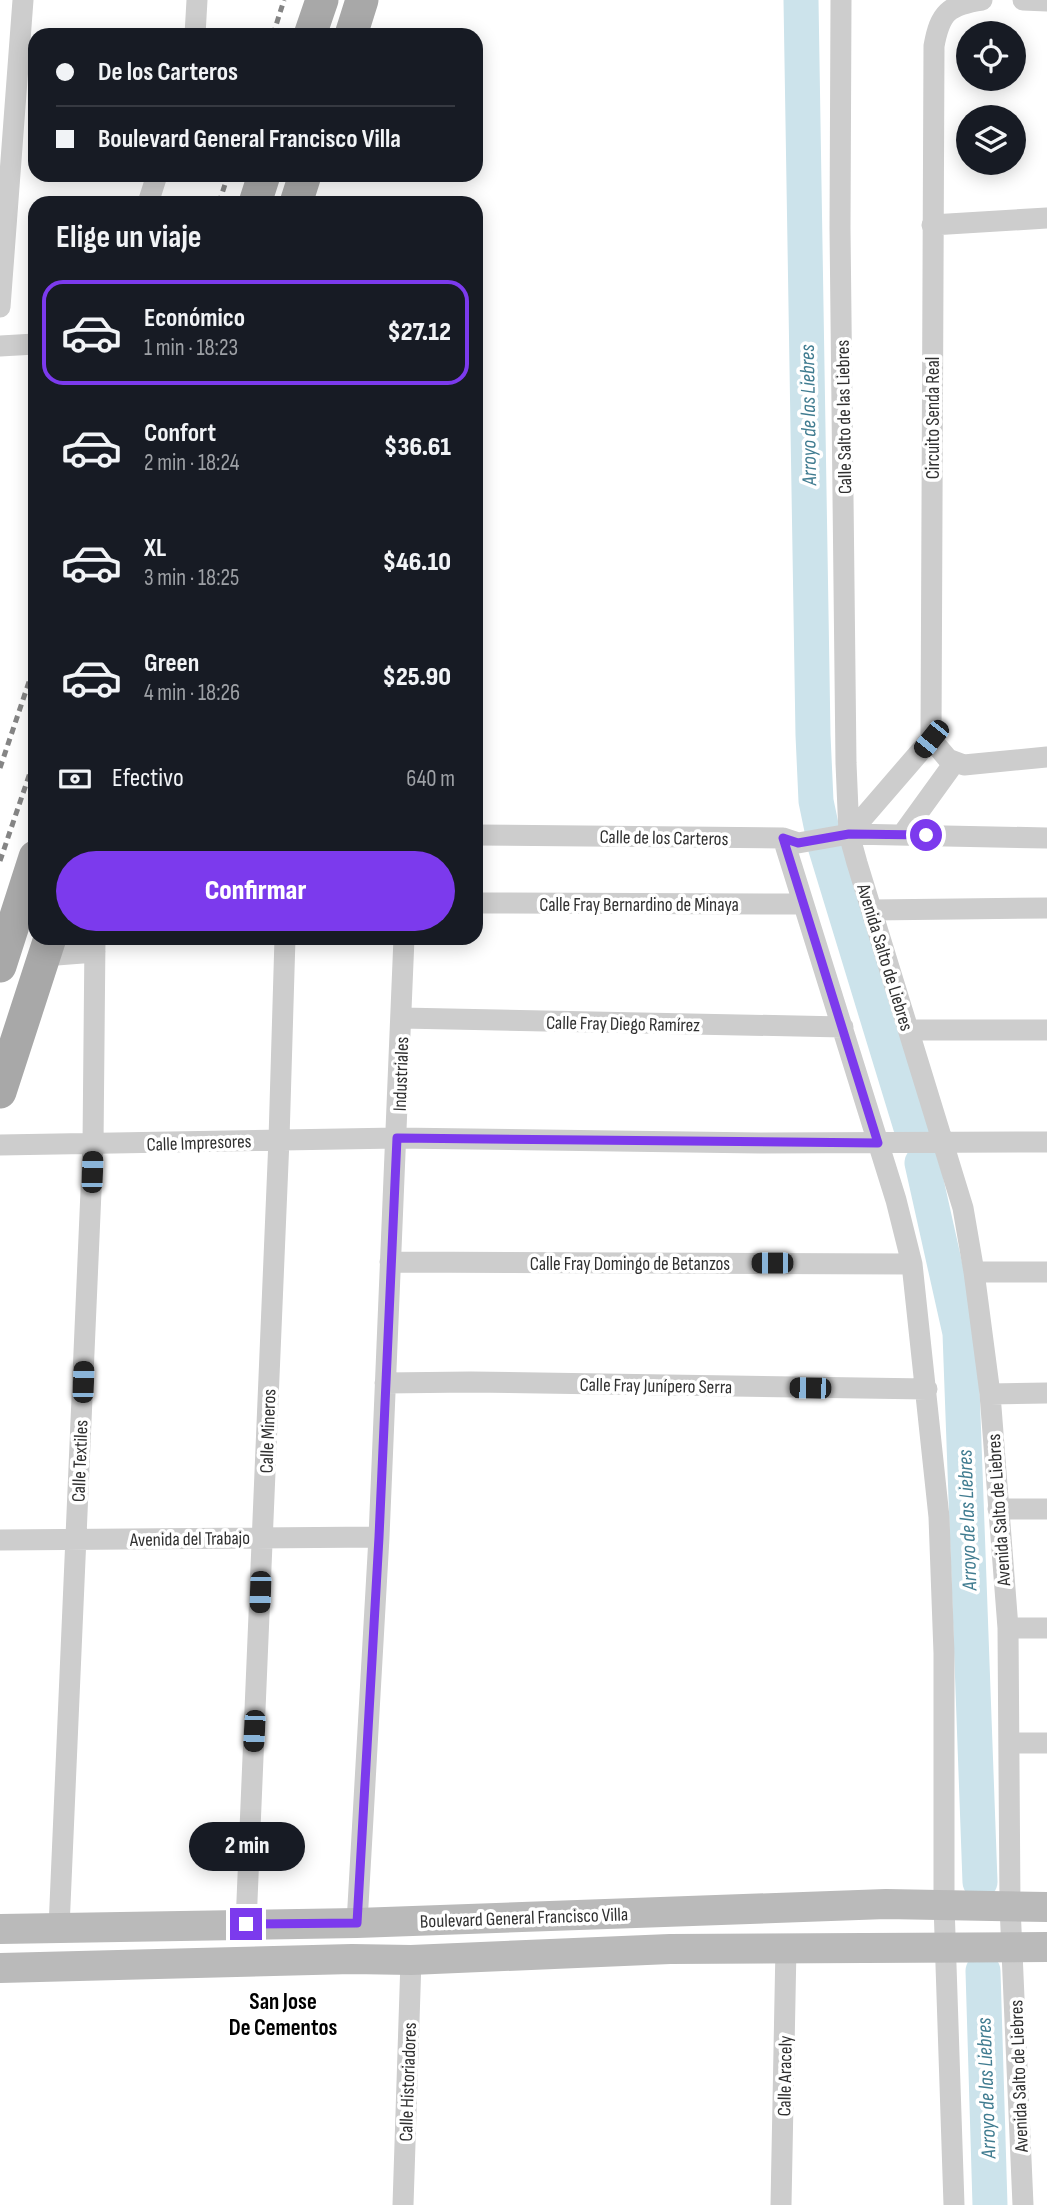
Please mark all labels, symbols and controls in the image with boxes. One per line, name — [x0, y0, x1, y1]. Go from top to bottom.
map controls — [956, 21, 1026, 175]
button: locate — [956, 21, 1026, 91]
text: De los Carteros — [98, 57, 238, 88]
button: layers — [956, 105, 1026, 175]
text: Boulevard General Francisco Villa — [98, 124, 401, 155]
text: Elige un viaje — [56, 218, 201, 257]
icon: car — [60, 301, 123, 364]
text: Económico — [144, 303, 245, 334]
text: $27.12 — [387, 317, 451, 348]
text: 1 min · 18:23 — [144, 334, 238, 362]
street label: Calle Salto de las Liebres — [832, 339, 857, 494]
water label: Arroyo de las Liebres — [795, 344, 822, 487]
street label: Circuito Senda Real — [922, 357, 945, 479]
icon: car — [60, 416, 123, 479]
text: Confort — [144, 418, 216, 449]
text: $36.61 — [384, 432, 451, 463]
text: 2 min · 18:24 — [144, 449, 239, 477]
icon: car — [60, 531, 123, 594]
text: XL — [144, 533, 166, 564]
text: $46.10 — [383, 547, 451, 578]
text: 3 min · 18:25 — [144, 564, 239, 592]
icon: car — [60, 646, 123, 709]
text: Green — [144, 648, 199, 679]
text: $25.90 — [383, 662, 451, 693]
text: 4 min · 18:26 — [144, 679, 240, 707]
car — [910, 716, 953, 762]
icon: cash — [56, 760, 94, 798]
text: Efectivo — [112, 763, 184, 794]
text: 640 m — [406, 765, 455, 793]
route start — [910, 819, 942, 851]
street label: Calle de los Carteros — [599, 826, 729, 851]
button: Confirmar — [56, 851, 455, 931]
street label: Avenida Salto de Liebres — [851, 880, 918, 1034]
street label: Calle Fray Bernardino de Minaya — [539, 894, 739, 917]
street label: Calle Fray Diego Ramírez — [546, 1012, 700, 1037]
street label: Industriales — [389, 1036, 414, 1112]
street label: Calle Impresores — [146, 1130, 252, 1157]
car — [81, 1151, 104, 1193]
street label: Calle Fray Domingo de Betanzos — [530, 1253, 730, 1276]
car — [752, 1253, 794, 1274]
car — [72, 1361, 95, 1403]
street label: Calle Fray Junípero Serra — [580, 1374, 732, 1399]
car — [789, 1377, 832, 1399]
street label: Calle Mineros — [256, 1388, 281, 1474]
street label: Calle Textiles — [68, 1419, 93, 1503]
street label: Avenida Salto de Liebres — [983, 1433, 1016, 1588]
water label: Arroyo de las Liebres — [953, 1448, 982, 1592]
street label: Avenida del Trabajo — [129, 1527, 250, 1552]
car — [249, 1571, 272, 1613]
car — [243, 1709, 266, 1753]
callout: 2 min — [188, 1822, 304, 1871]
text: 2 min — [225, 1832, 269, 1860]
street label: Boulevard General Francisco Villa — [420, 1903, 629, 1934]
route end — [230, 1908, 262, 1940]
district label: San Jose De Cementos — [229, 1988, 337, 2042]
street label: Avenida Salto de Liebres — [1005, 1999, 1034, 2154]
water label: Arroyo de las Liebres — [972, 2016, 1001, 2160]
street label: Calle Historiadores — [395, 2022, 422, 2142]
street label: Calle Aracely — [773, 2035, 798, 2117]

